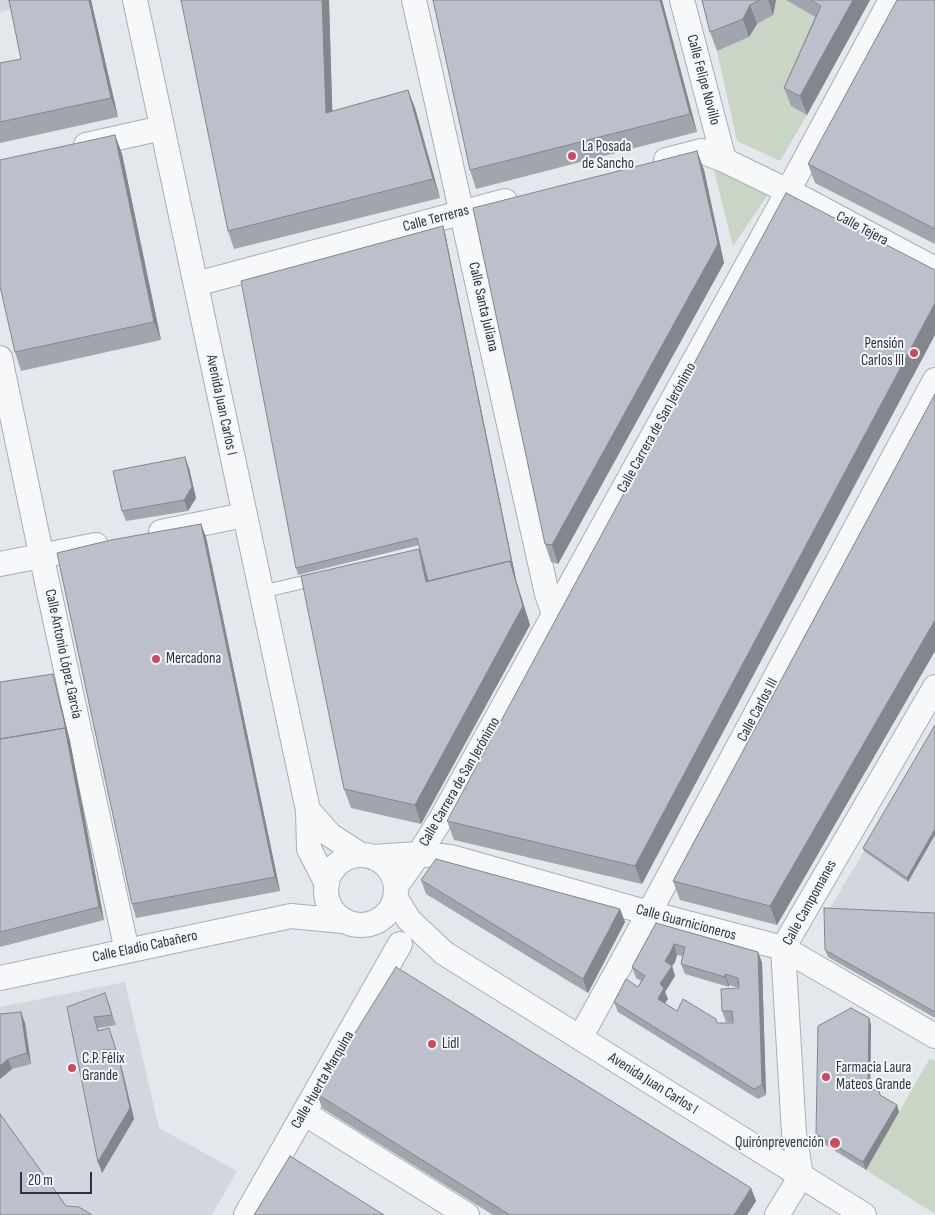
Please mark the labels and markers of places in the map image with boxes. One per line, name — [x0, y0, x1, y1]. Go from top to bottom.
place label: La Posada de Sancho — [582, 138, 634, 173]
marker: La Posada de Sancho — [566, 150, 578, 162]
place label: Pensión Carlos III — [861, 335, 904, 370]
marker: Pensión Carlos III — [908, 347, 920, 359]
place label: Mercadona — [166, 650, 221, 668]
marker: Mercadona — [150, 653, 162, 665]
place label: Lidl — [442, 1035, 459, 1053]
marker: Lidl — [426, 1038, 438, 1050]
place label: C.P. Félix Grande — [82, 1050, 125, 1085]
place label: Farmacia Laura Mateos Grande — [836, 1059, 911, 1094]
marker: C.P. Félix Grande — [66, 1062, 78, 1074]
marker: Farmacia Laura Mateos Grande — [820, 1071, 832, 1083]
place label: Quirónprevención — [735, 1134, 824, 1152]
marker: Quirónprevención — [828, 1136, 842, 1150]

